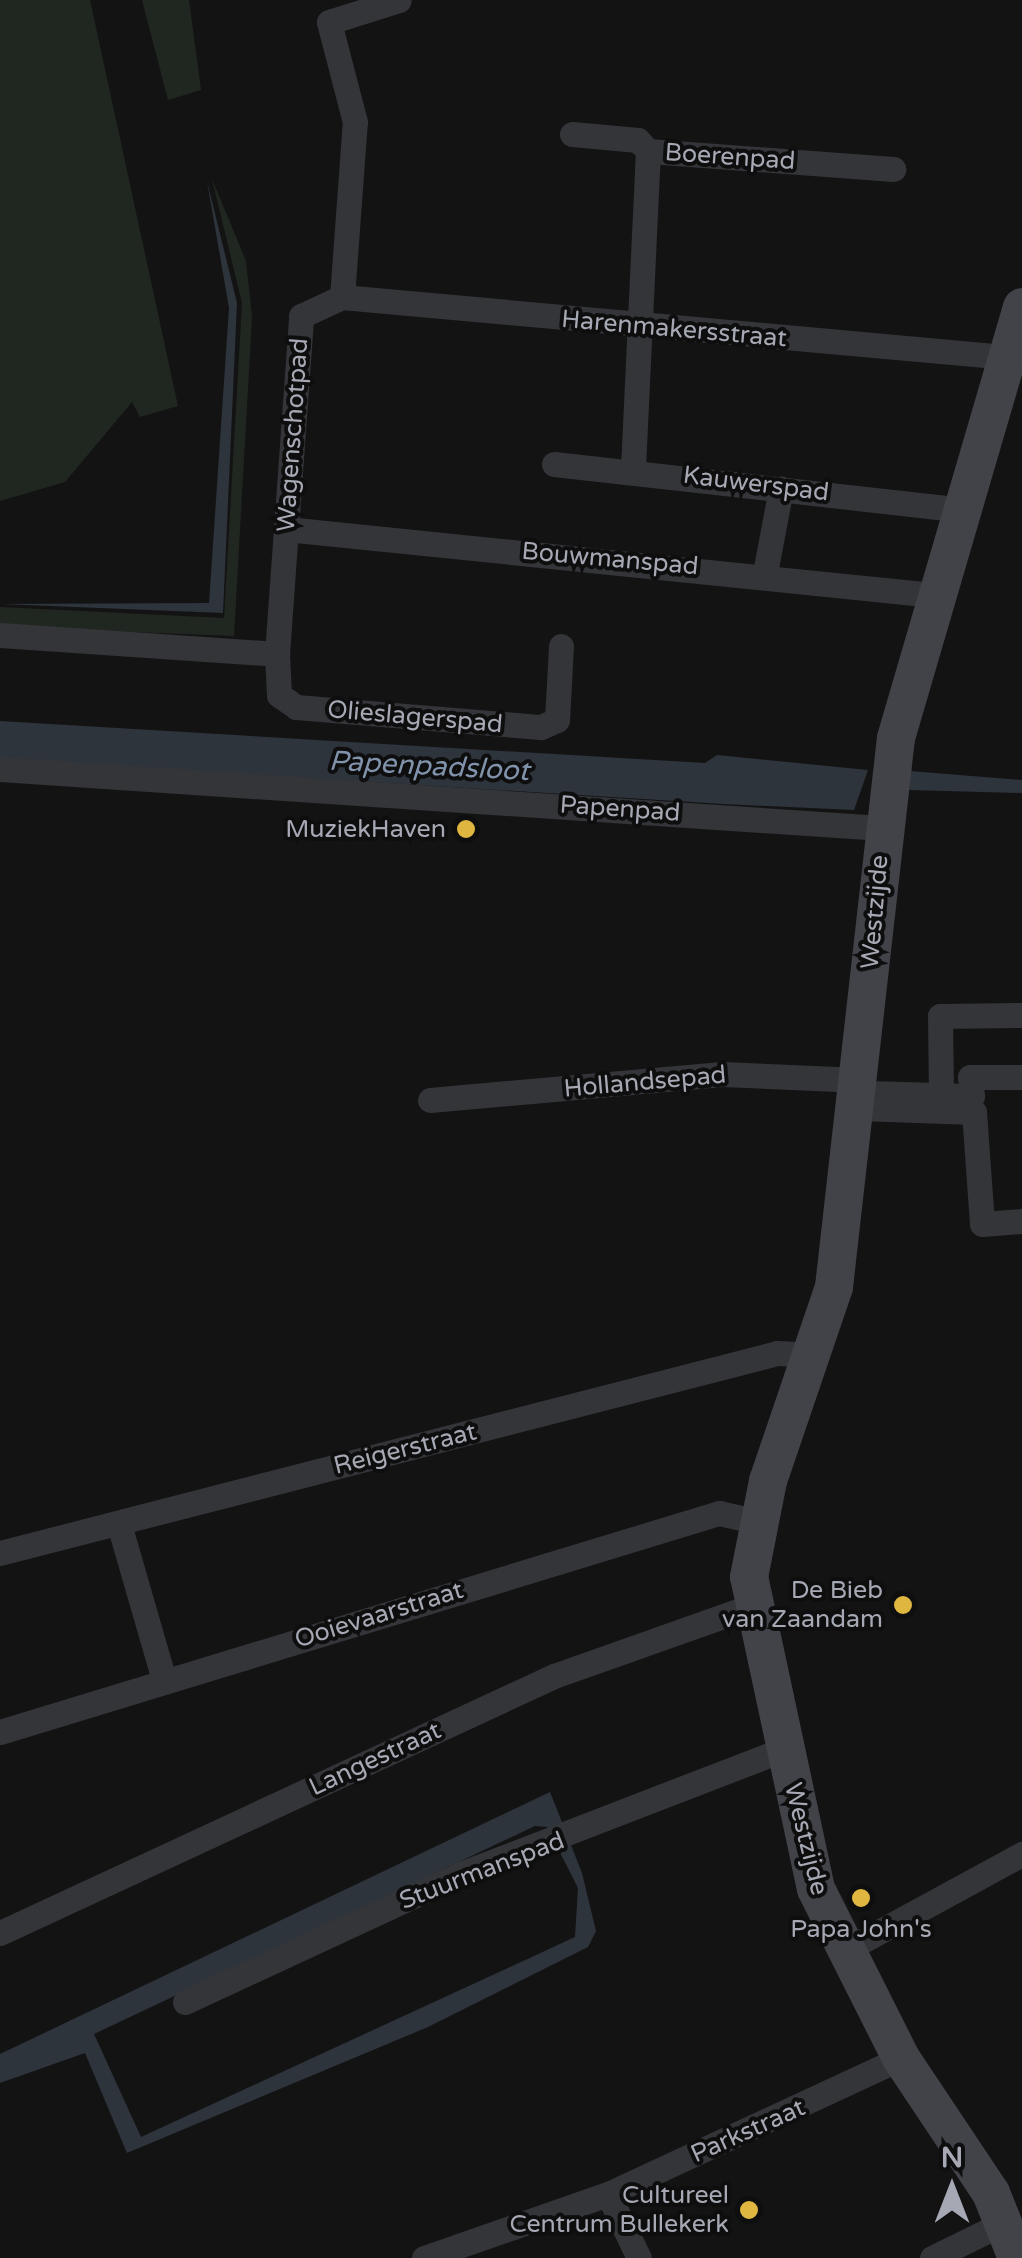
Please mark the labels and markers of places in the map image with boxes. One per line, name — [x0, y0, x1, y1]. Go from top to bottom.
place label: MuziekHaven — [285, 814, 446, 844]
marker: MuziekHaven — [455, 818, 477, 840]
place label: De Bieb van Zaandam — [722, 1576, 883, 1635]
marker: De Bieb van Zaandam — [892, 1594, 914, 1616]
marker: Papa John's — [850, 1887, 872, 1909]
place label: Papa John's — [790, 1914, 932, 1944]
place label: Cultureel Centrum Bullekerk — [509, 2181, 729, 2240]
marker: Cultureel Centrum Bullekerk — [738, 2199, 760, 2221]

